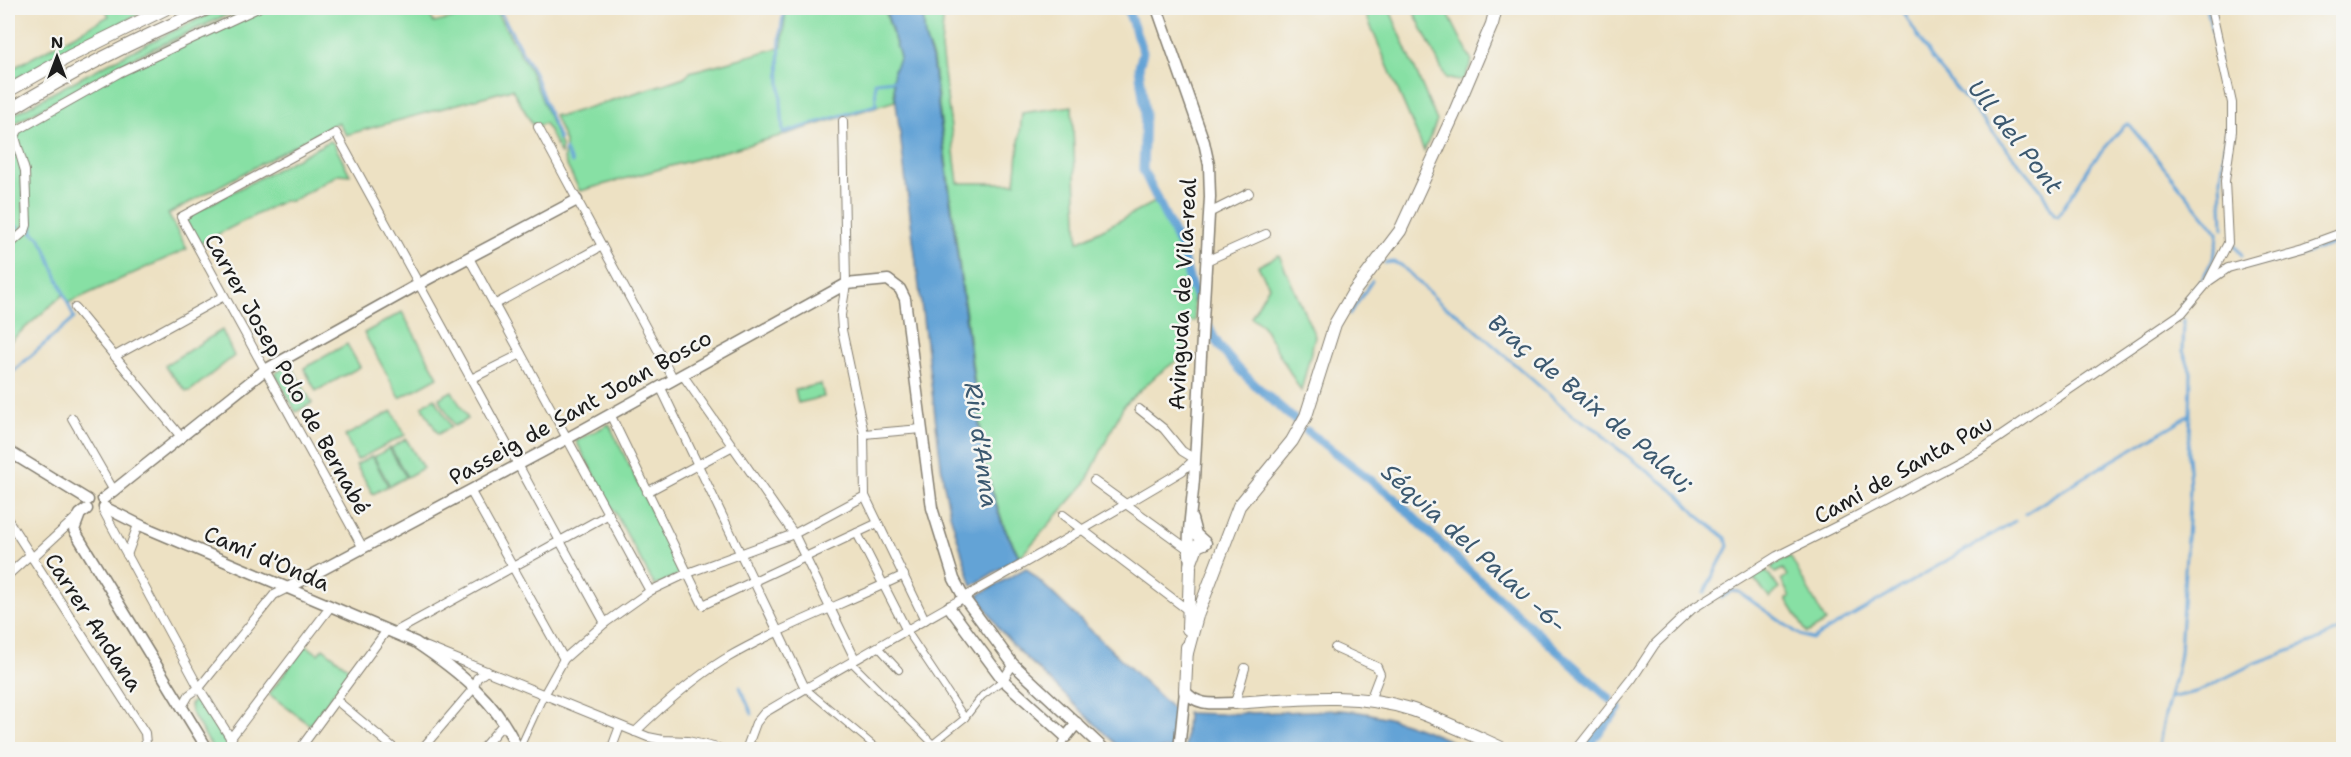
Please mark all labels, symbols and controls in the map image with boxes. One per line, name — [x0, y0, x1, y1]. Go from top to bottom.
north arrow — [27, 27, 87, 87]
text: N — [51, 32, 63, 53]
water label: Ull del Pont — [1960, 73, 2070, 201]
street label: Avinguda de Vila-real — [1162, 177, 1203, 411]
street label: Carrer Josep Polo de Bernabé — [198, 229, 377, 520]
water label: Braç de Baix de Palau; — [1481, 307, 1701, 499]
street label: Passeig de Sant Joan Bosco — [444, 323, 717, 492]
water label: Riu d'Anna — [956, 380, 1006, 510]
street label: Camí de Santa Pau — [1809, 408, 1998, 531]
water label: Séquia del Palau -6- — [1374, 456, 1574, 640]
street label: Camí d'Onda — [199, 519, 334, 598]
street label: Carrer Andana — [38, 548, 149, 697]

